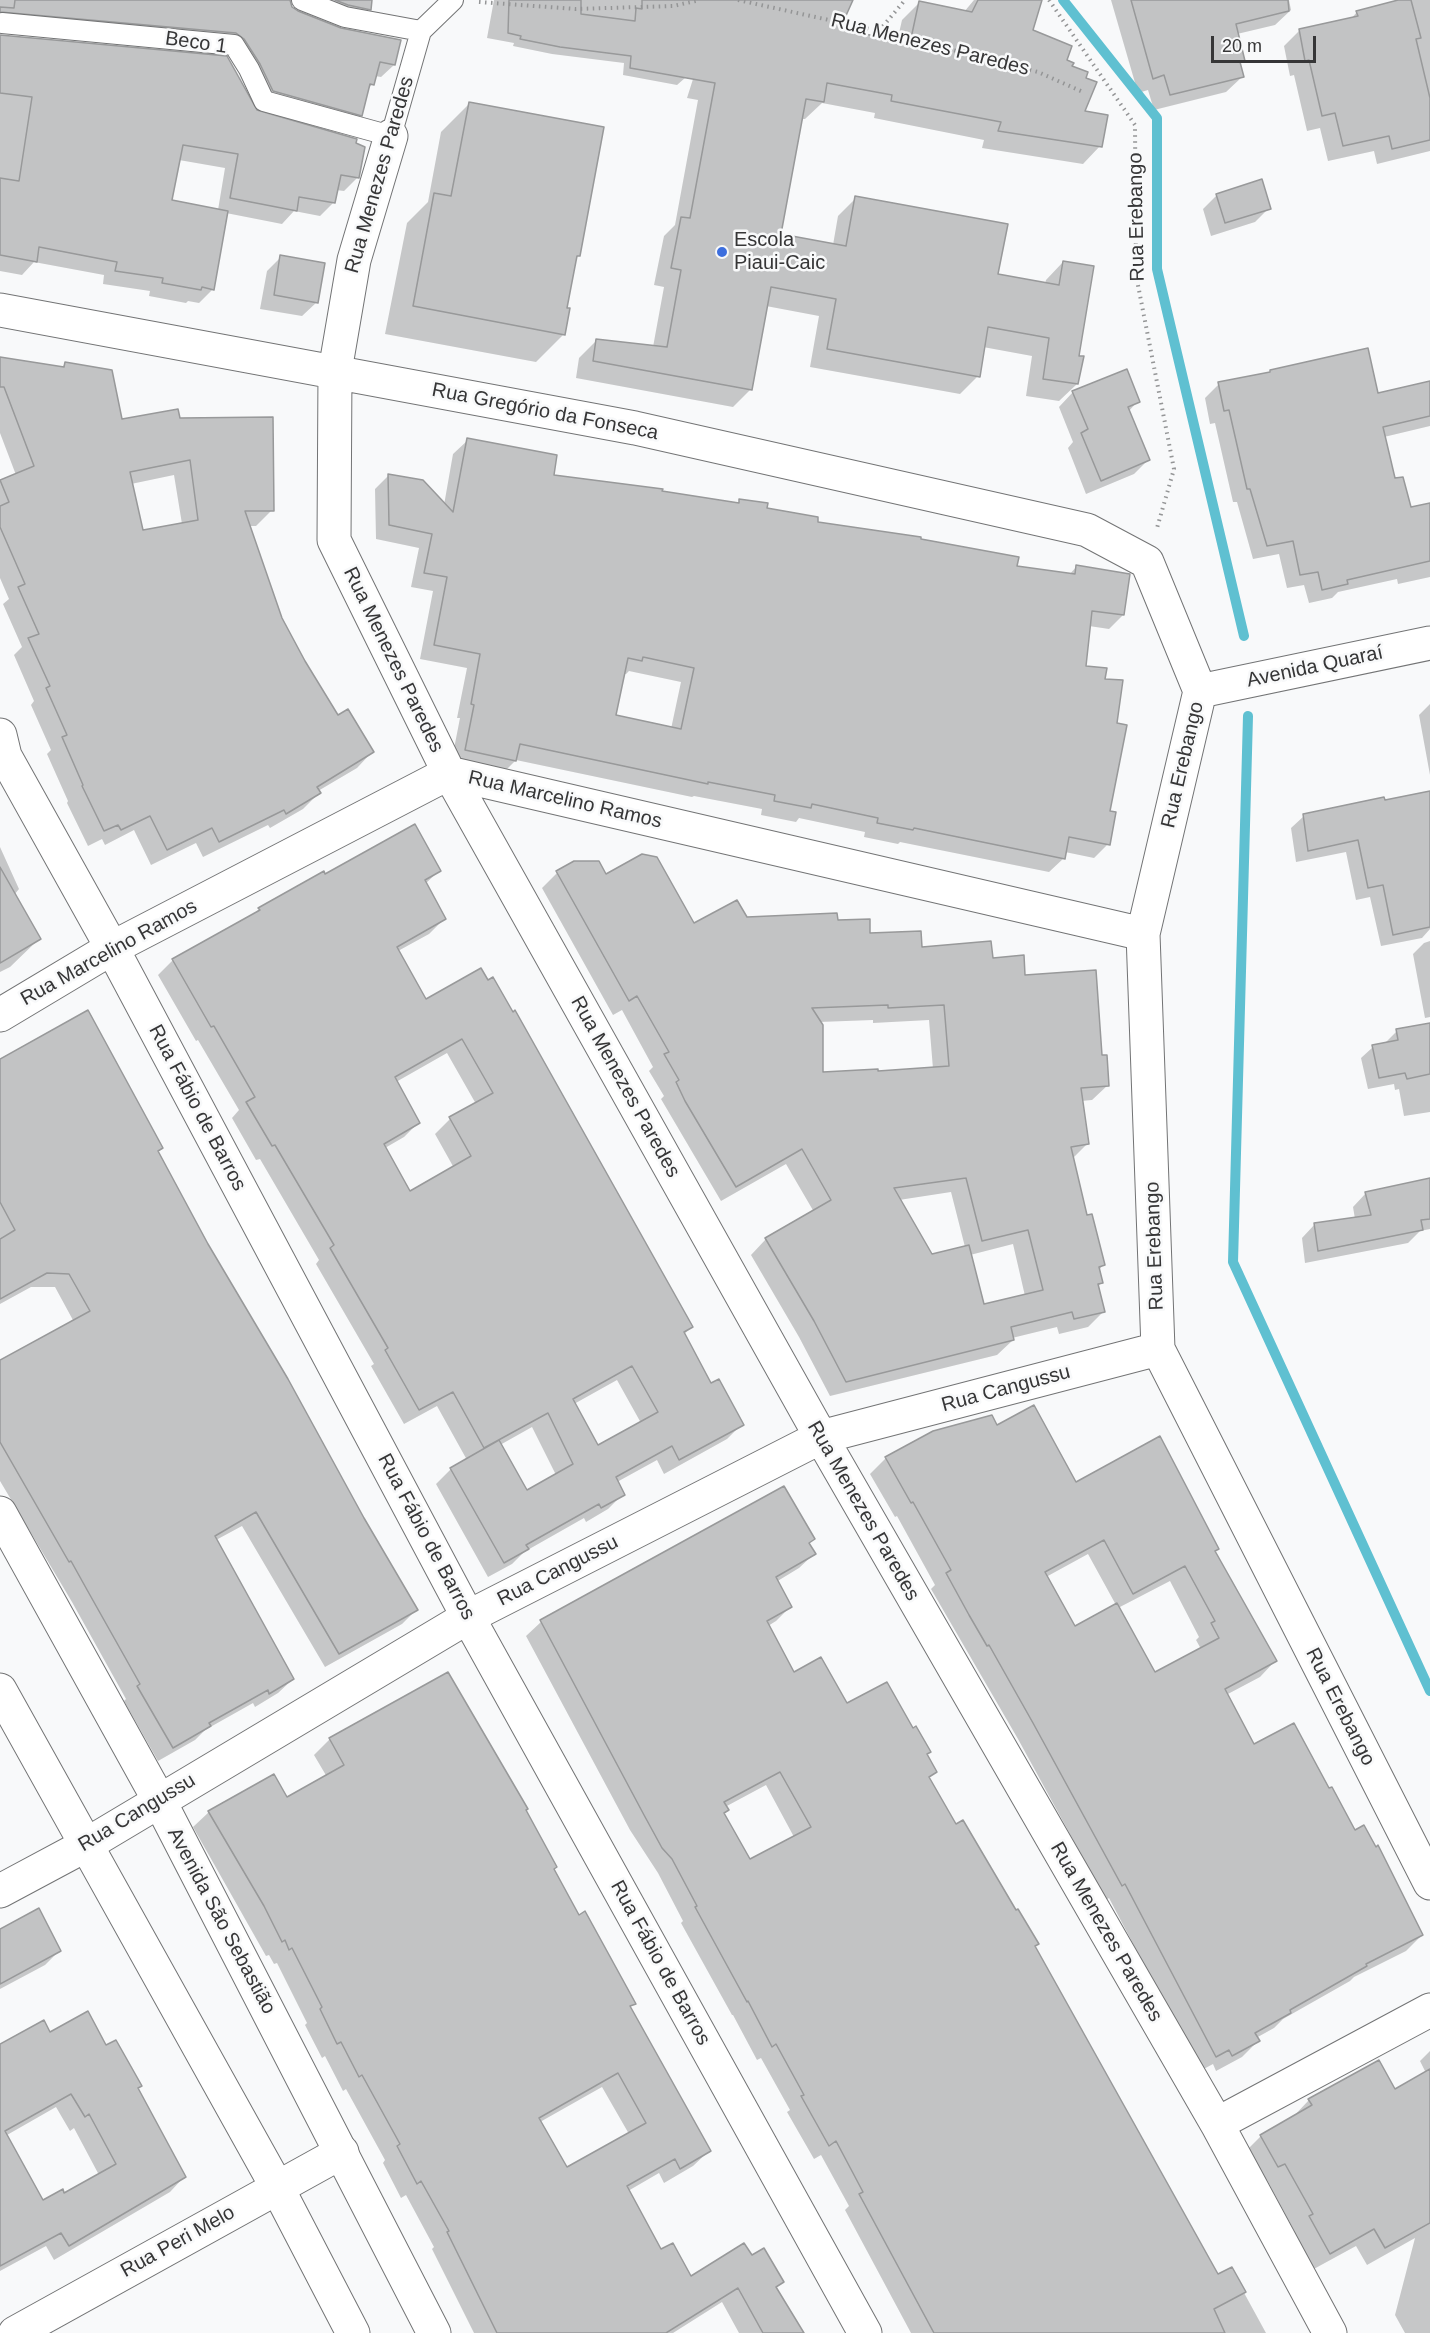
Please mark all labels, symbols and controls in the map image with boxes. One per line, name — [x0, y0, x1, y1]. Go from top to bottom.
street label: Rua Menezes Paredes — [828, 9, 1032, 81]
scale bar — [1214, 24, 1319, 62]
street label: Beco 1 — [164, 27, 228, 59]
text: 20 m — [1222, 36, 1262, 56]
street label: Rua Menezes Paredes — [340, 74, 420, 276]
street label: Rua Erebango — [1124, 152, 1150, 282]
place label: Escola Piaui-Caic — [734, 228, 825, 275]
marker: Escola Piaui-Caic — [715, 245, 729, 259]
street label: Rua Gregório da Fonseca — [430, 378, 660, 446]
street label: Rua Menezes Paredes — [338, 563, 448, 757]
street label: Avenida Quaraí — [1245, 641, 1385, 693]
street label: Rua Erebango — [1157, 699, 1209, 831]
street label: Rua Marcelino Ramos — [466, 766, 664, 834]
street label: Rua Marcelino Ramos — [17, 895, 201, 1011]
street label: Rua Menezes Paredes — [565, 992, 685, 1182]
street label: Rua Fábio de Barros — [143, 1021, 251, 1195]
street label: Rua Erebango — [1141, 1181, 1169, 1311]
street label: Rua Cangussu — [939, 1360, 1073, 1418]
street label: Rua Menezes Paredes — [802, 1417, 924, 1605]
street label: Rua Fábio de Barros — [372, 1450, 480, 1624]
street label: Rua Cangussu — [494, 1530, 622, 1612]
street label: Rua Erebango — [1300, 1644, 1380, 1770]
street label: Rua Cangussu — [74, 1769, 200, 1857]
street label: Avenida São Sebastião — [162, 1824, 280, 2018]
street label: Rua Menezes Paredes — [1045, 1838, 1167, 2026]
street label: Rua Fábio de Barros — [605, 1876, 715, 2050]
street label: Rua Peri Melo — [117, 2201, 239, 2283]

